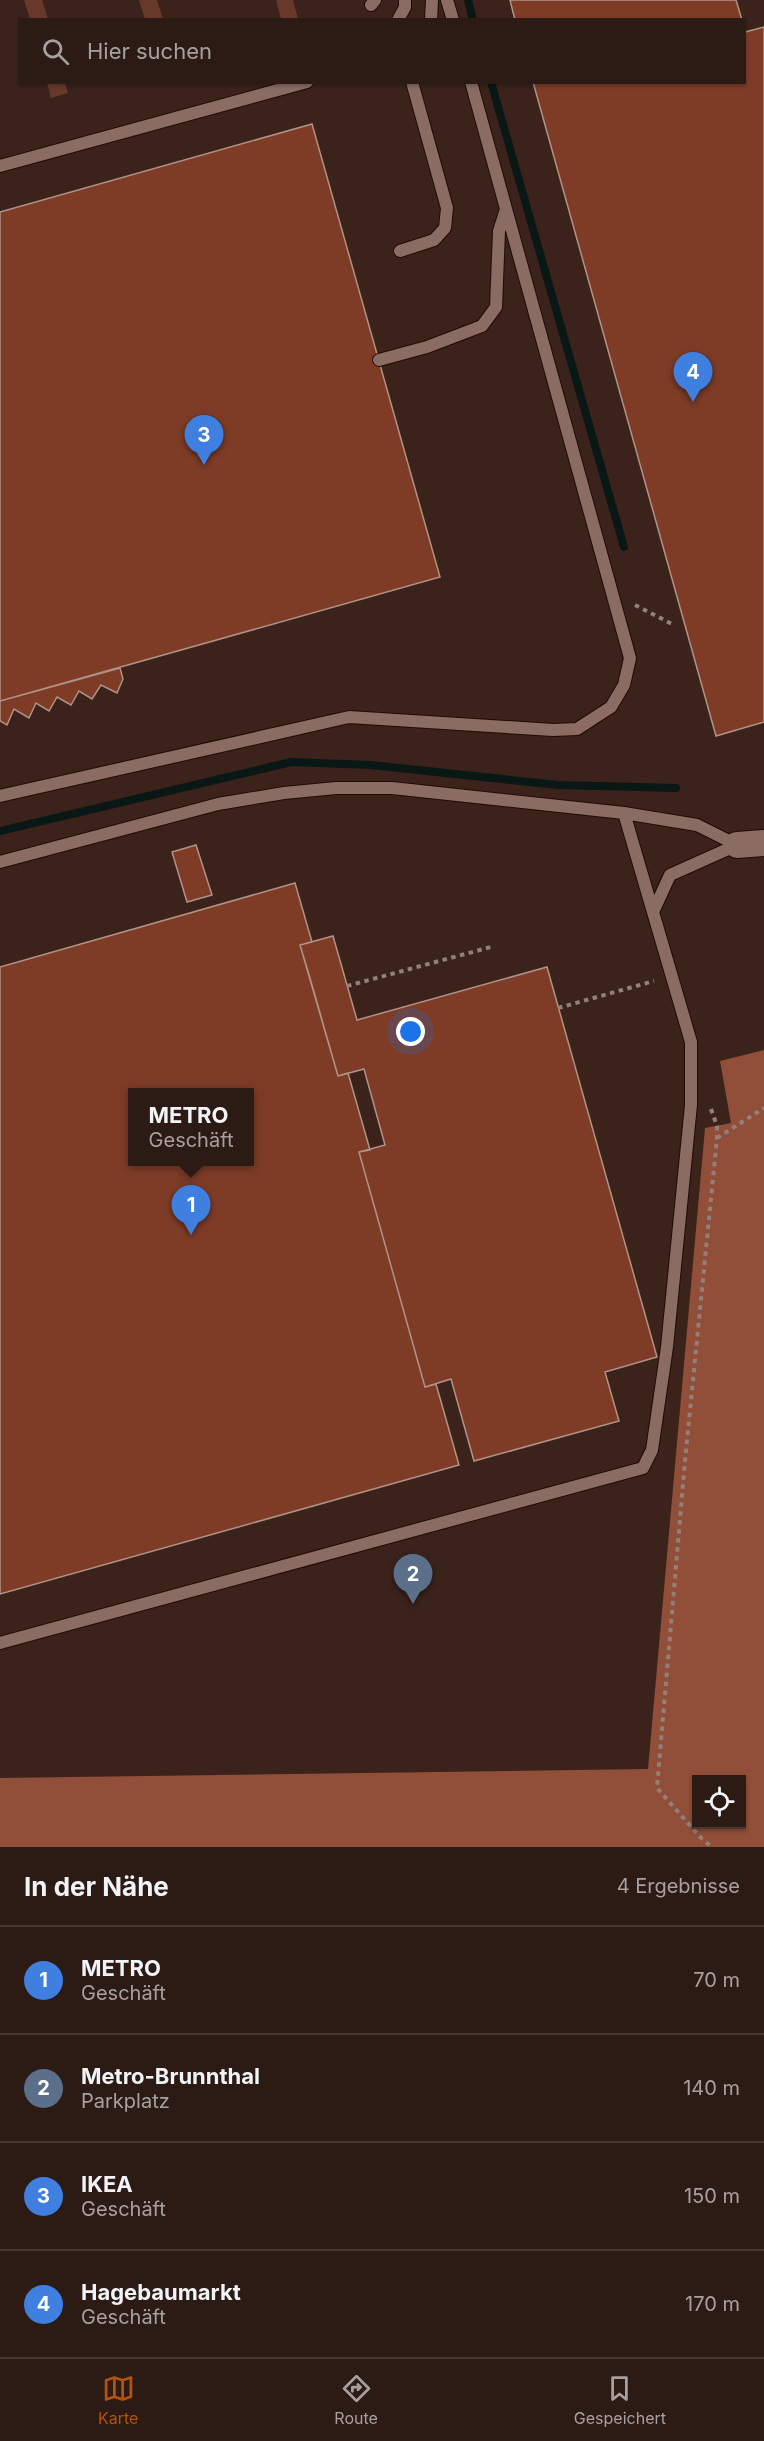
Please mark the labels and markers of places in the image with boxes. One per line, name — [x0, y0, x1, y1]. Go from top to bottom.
pin: 4 — [674, 352, 712, 402]
pin: 3 — [184, 416, 224, 465]
pin: 1 — [172, 1186, 210, 1235]
pin: 2 — [394, 1554, 432, 1604]

